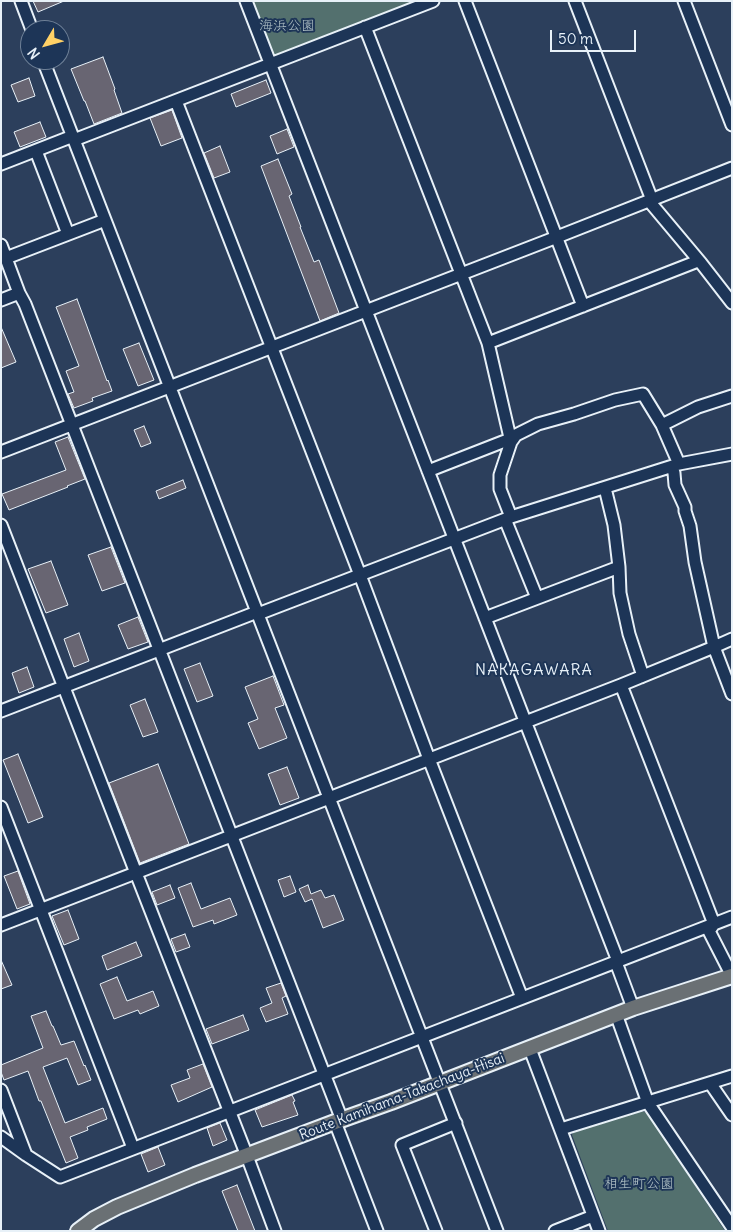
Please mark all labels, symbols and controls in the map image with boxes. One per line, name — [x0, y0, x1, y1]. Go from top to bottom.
park label: 海浜公園 — [259, 18, 315, 34]
north arrow — [20, 20, 70, 70]
scale bar — [553, 20, 639, 52]
text: 50 m — [558, 29, 593, 48]
text: N — [24, 44, 44, 63]
district label: NAKAGAWARA — [474, 660, 594, 680]
street label: Route Kamihama-Takachaya-Hisai — [297, 1050, 507, 1144]
park label: 相生町公園 — [604, 1176, 674, 1192]

